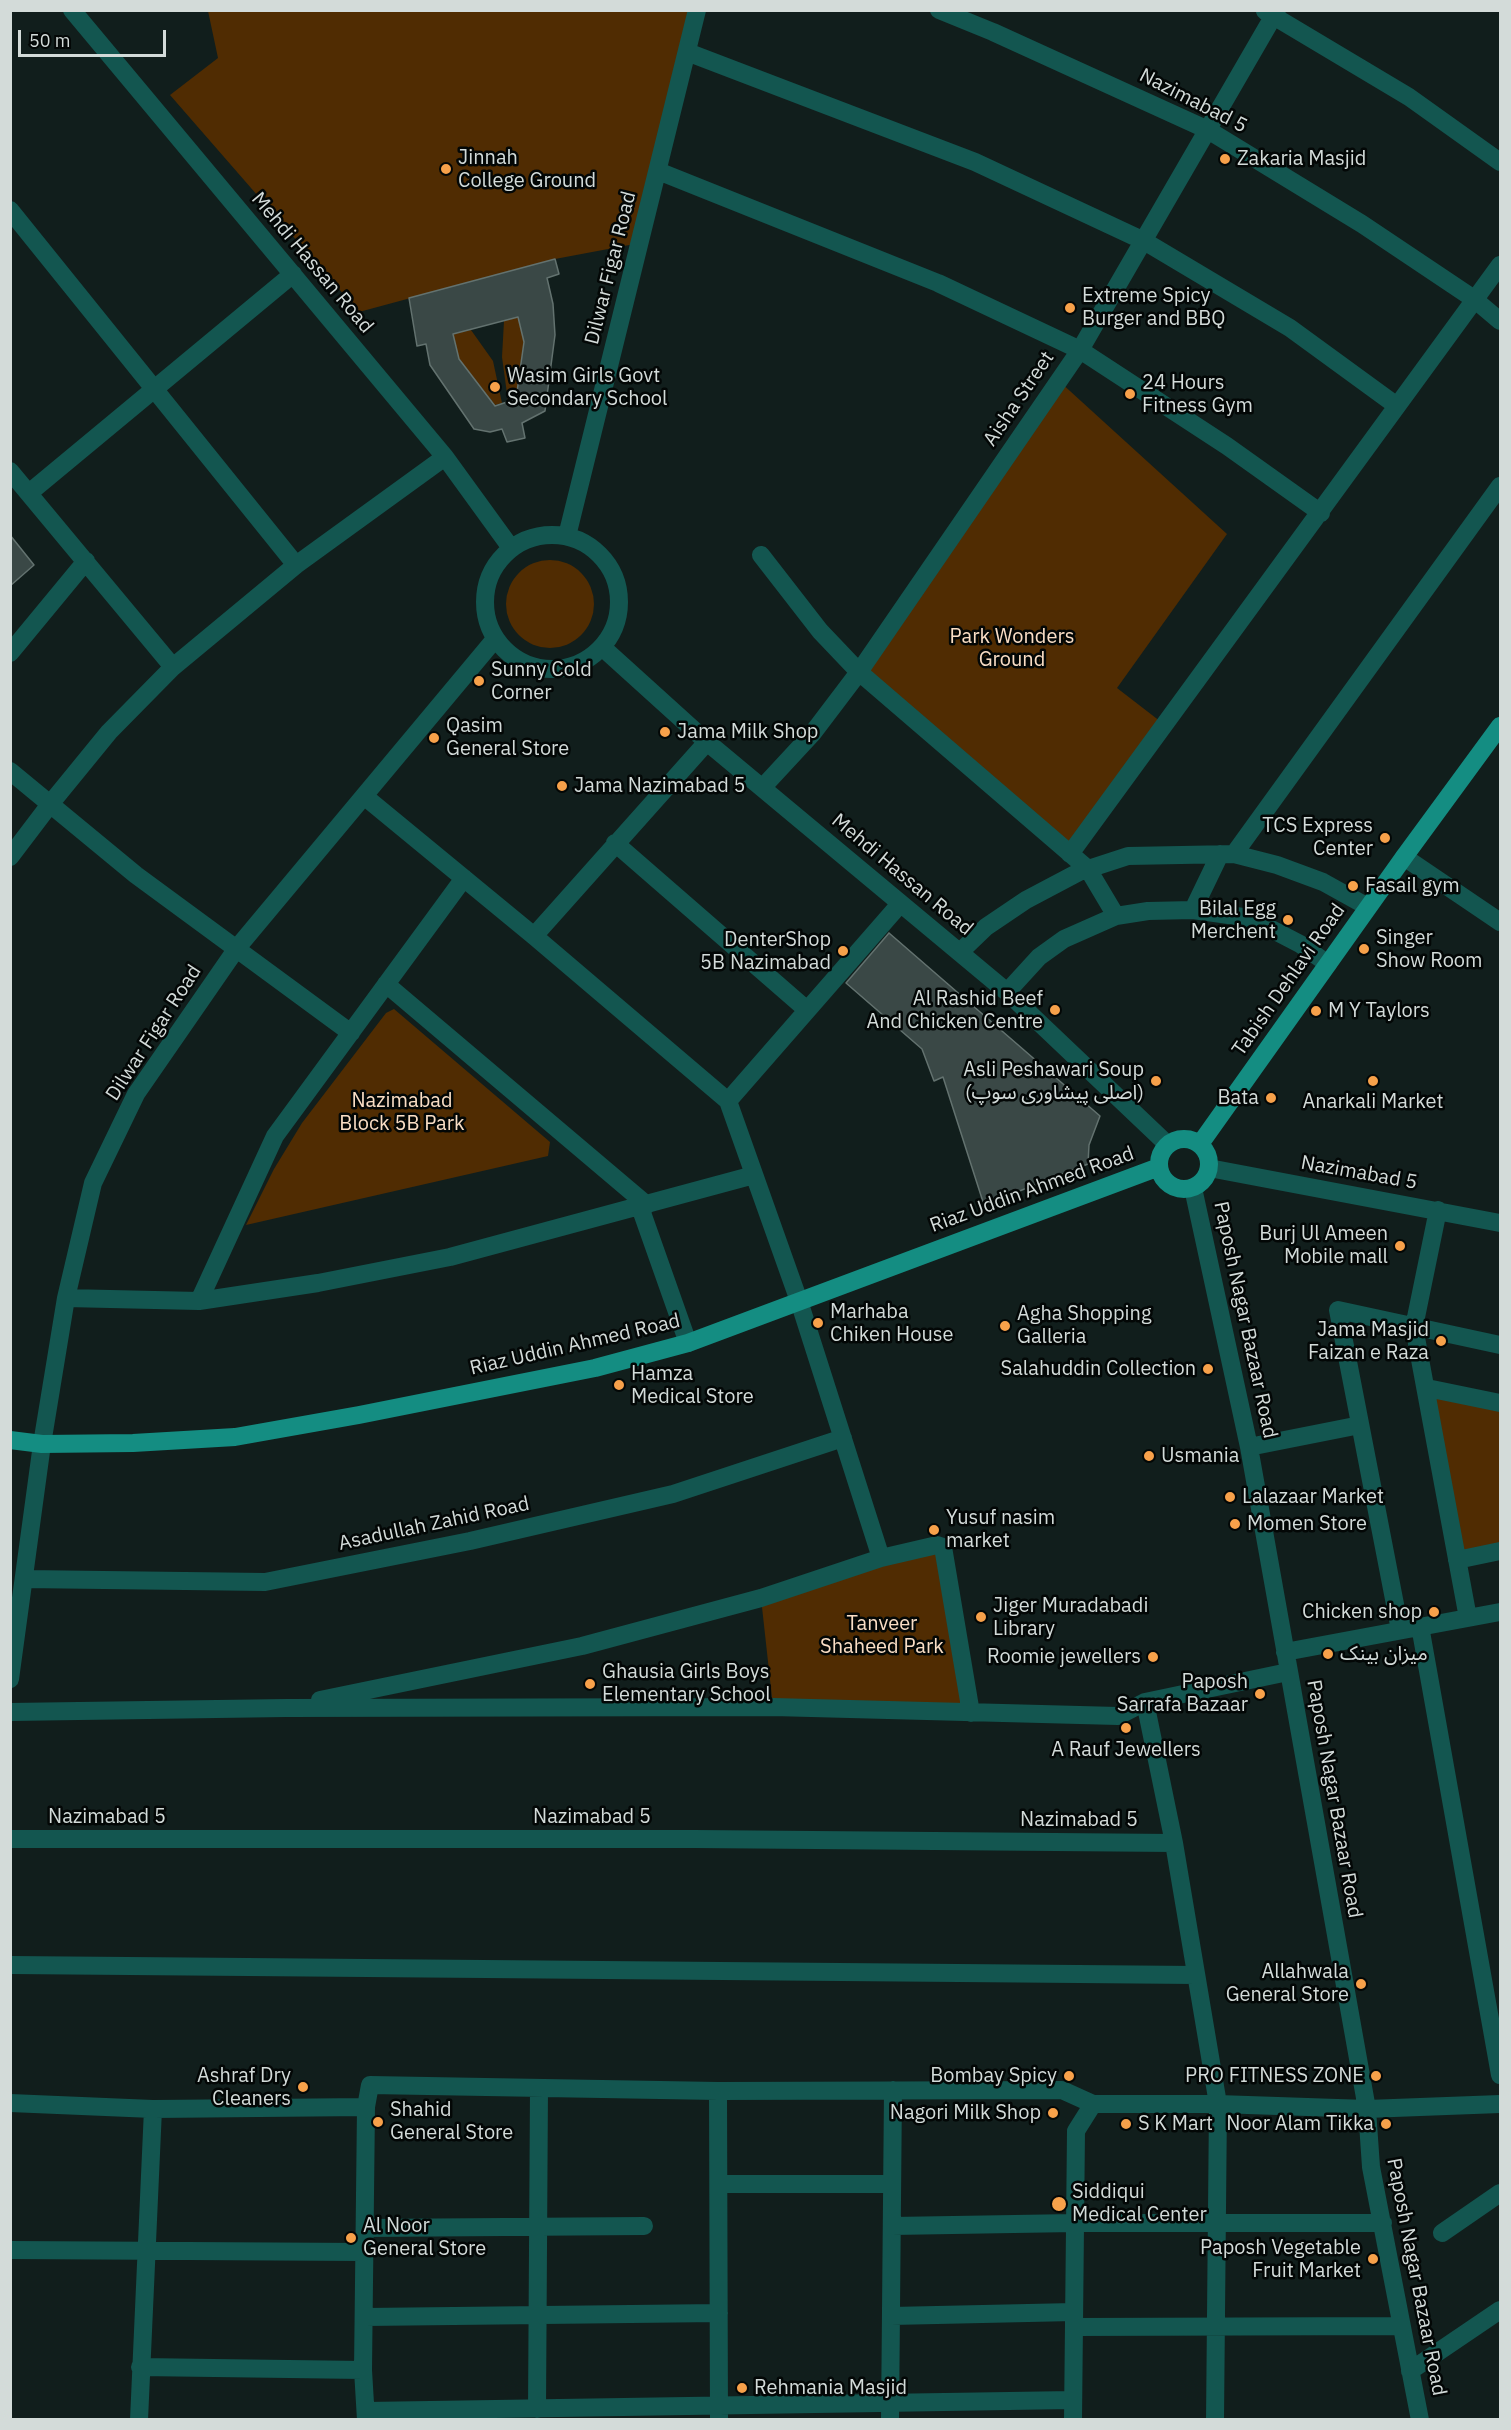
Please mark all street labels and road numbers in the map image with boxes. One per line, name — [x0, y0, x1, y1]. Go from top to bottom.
street label: Nazimabad 5 — [1135, 64, 1251, 138]
street label: Mehdi Hassan Road — [246, 188, 378, 338]
street label: Dilwar Figar Road — [580, 189, 642, 347]
street label: Aisha Street — [979, 347, 1059, 451]
street label: Mehdi Hassan Road — [827, 809, 977, 941]
street label: Tabish Dehlavi Road — [1227, 899, 1351, 1061]
street label: Dilwar Figar Road — [101, 961, 207, 1105]
street label: Riaz Uddin Ahmed Road — [927, 1142, 1137, 1238]
street label: Nazimabad 5 — [1299, 1151, 1419, 1195]
street label: Paposh Nagar Bazaar Road — [1208, 1199, 1282, 1441]
street label: Riaz Uddin Ahmed Road — [467, 1309, 683, 1381]
street label: Asadullah Zahid Road — [336, 1492, 532, 1556]
street label: Paposh Nagar Bazaar Road — [1301, 1678, 1367, 1920]
street label: Nazimabad 5 — [48, 1805, 166, 1829]
street label: Nazimabad 5 — [533, 1805, 651, 1829]
street label: Nazimabad 5 — [1020, 1808, 1138, 1832]
street label: Paposh Nagar Bazaar Road — [1381, 2156, 1451, 2398]

